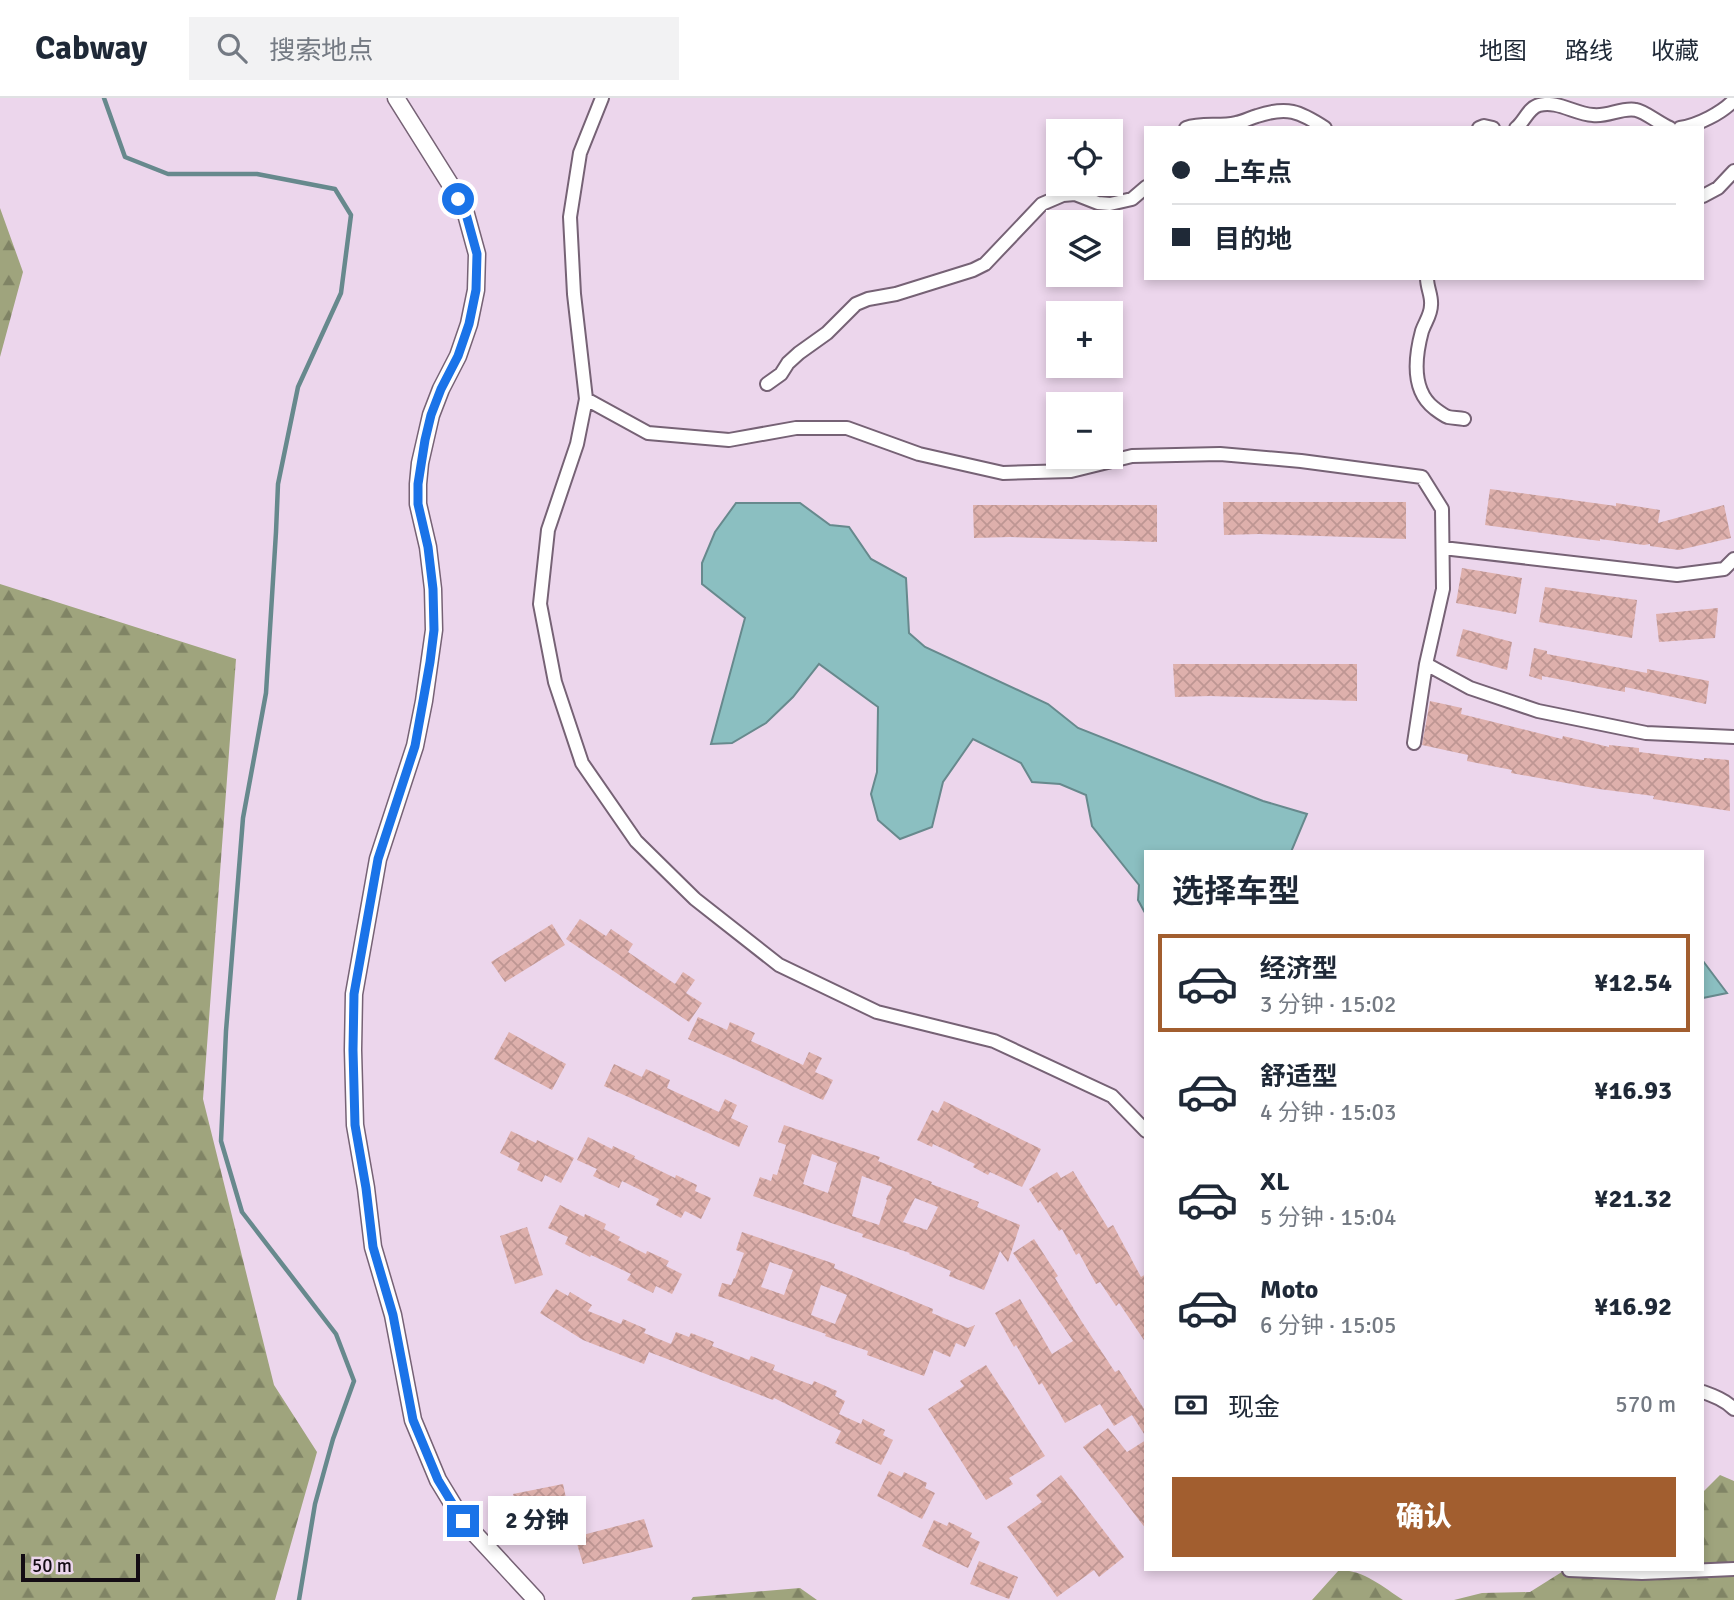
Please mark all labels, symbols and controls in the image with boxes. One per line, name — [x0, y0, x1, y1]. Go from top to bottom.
search box — [189, 17, 679, 80]
text: Cabway — [35, 28, 147, 69]
icon: search — [213, 29, 251, 67]
text: 搜索地点 — [269, 35, 373, 67]
text: 地图 — [1479, 36, 1527, 66]
text: 路线 — [1565, 36, 1613, 66]
text: 收藏 — [1651, 36, 1699, 66]
map controls — [1046, 119, 1123, 469]
button: locate — [1046, 119, 1123, 196]
text: 上车点 — [1214, 157, 1292, 189]
route start — [442, 183, 474, 215]
button: layers — [1046, 210, 1123, 287]
text: 目的地 — [1214, 224, 1292, 256]
button: + — [1046, 301, 1123, 378]
button: − — [1046, 392, 1123, 469]
text: 选择车型 — [1172, 872, 1300, 911]
icon: car — [1176, 952, 1239, 1015]
text: 经济型 — [1260, 953, 1338, 985]
text: ¥12.54 — [1594, 967, 1672, 999]
text: 3 分钟 · 15:02 — [1260, 990, 1396, 1019]
icon: car — [1176, 1060, 1239, 1123]
text: 舒适型 — [1260, 1061, 1338, 1093]
text: ¥16.93 — [1594, 1075, 1672, 1107]
text: 4 分钟 · 15:03 — [1260, 1098, 1396, 1127]
text: XL — [1260, 1166, 1290, 1198]
icon: car — [1176, 1168, 1239, 1231]
text: ¥21.32 — [1594, 1183, 1672, 1215]
text: 5 分钟 · 15:04 — [1260, 1203, 1396, 1232]
text: Moto — [1260, 1274, 1318, 1306]
icon: car — [1176, 1276, 1239, 1339]
text: ¥16.92 — [1594, 1291, 1672, 1323]
text: 6 分钟 · 15:05 — [1260, 1311, 1396, 1340]
icon: cash — [1172, 1386, 1210, 1424]
text: 570 m — [1615, 1390, 1676, 1419]
text: 现金 — [1228, 1392, 1280, 1424]
button: 确认 — [1172, 1477, 1676, 1557]
callout: 2 分钟 — [488, 1496, 586, 1546]
route end — [447, 1505, 479, 1537]
text: 2 分钟 — [505, 1506, 569, 1535]
scale bar — [21, 1551, 140, 1583]
text: 50 m — [32, 1554, 72, 1578]

